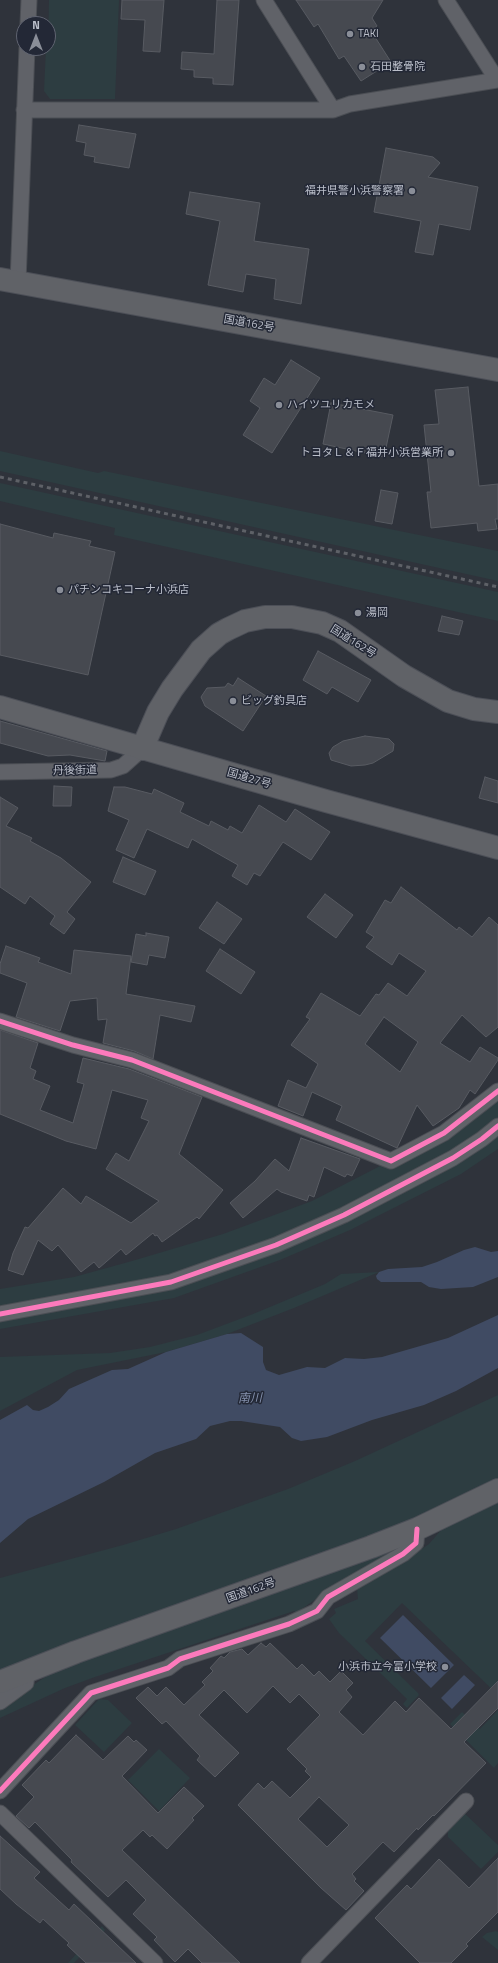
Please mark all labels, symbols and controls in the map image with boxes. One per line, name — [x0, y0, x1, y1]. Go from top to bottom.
north arrow — [16, 16, 56, 56]
text: N — [32, 17, 40, 33]
place label: TAKI — [358, 27, 379, 41]
marker: TAKI — [345, 29, 355, 39]
place label: 石田整骨院 — [370, 60, 425, 74]
marker: 石田整骨院 — [357, 62, 367, 72]
place label: 福井県警小浜警察署 — [305, 184, 404, 198]
marker: 福井県警小浜警察署 — [407, 186, 417, 196]
street label: 国道162号 — [223, 313, 275, 335]
place label: ハイツユリカモメ — [287, 398, 375, 412]
marker: ハイツユリカモメ — [274, 400, 284, 410]
place label: トヨタＬ＆Ｆ福井小浜営業所 — [300, 446, 443, 460]
marker: トヨタＬ＆Ｆ福井小浜営業所 — [446, 448, 456, 458]
place label: パチンコキコーナ小浜店 — [68, 583, 189, 597]
marker: パチンコキコーナ小浜店 — [55, 585, 65, 595]
place label: 湯岡 — [366, 606, 388, 620]
marker: 湯岡 — [353, 608, 363, 618]
street label: 国道162号 — [328, 623, 378, 661]
place label: ビッグ釣具店 — [241, 694, 307, 708]
marker: ビッグ釣具店 — [228, 696, 238, 706]
street label: 丹後街道 — [53, 764, 97, 778]
street label: 国道27号 — [225, 766, 273, 792]
water label: 南川 — [238, 1392, 262, 1406]
street label: 国道162号 — [225, 1576, 277, 1606]
place label: 小浜市立今富小学校 — [338, 1660, 437, 1674]
marker: 小浜市立今富小学校 — [440, 1662, 450, 1672]

